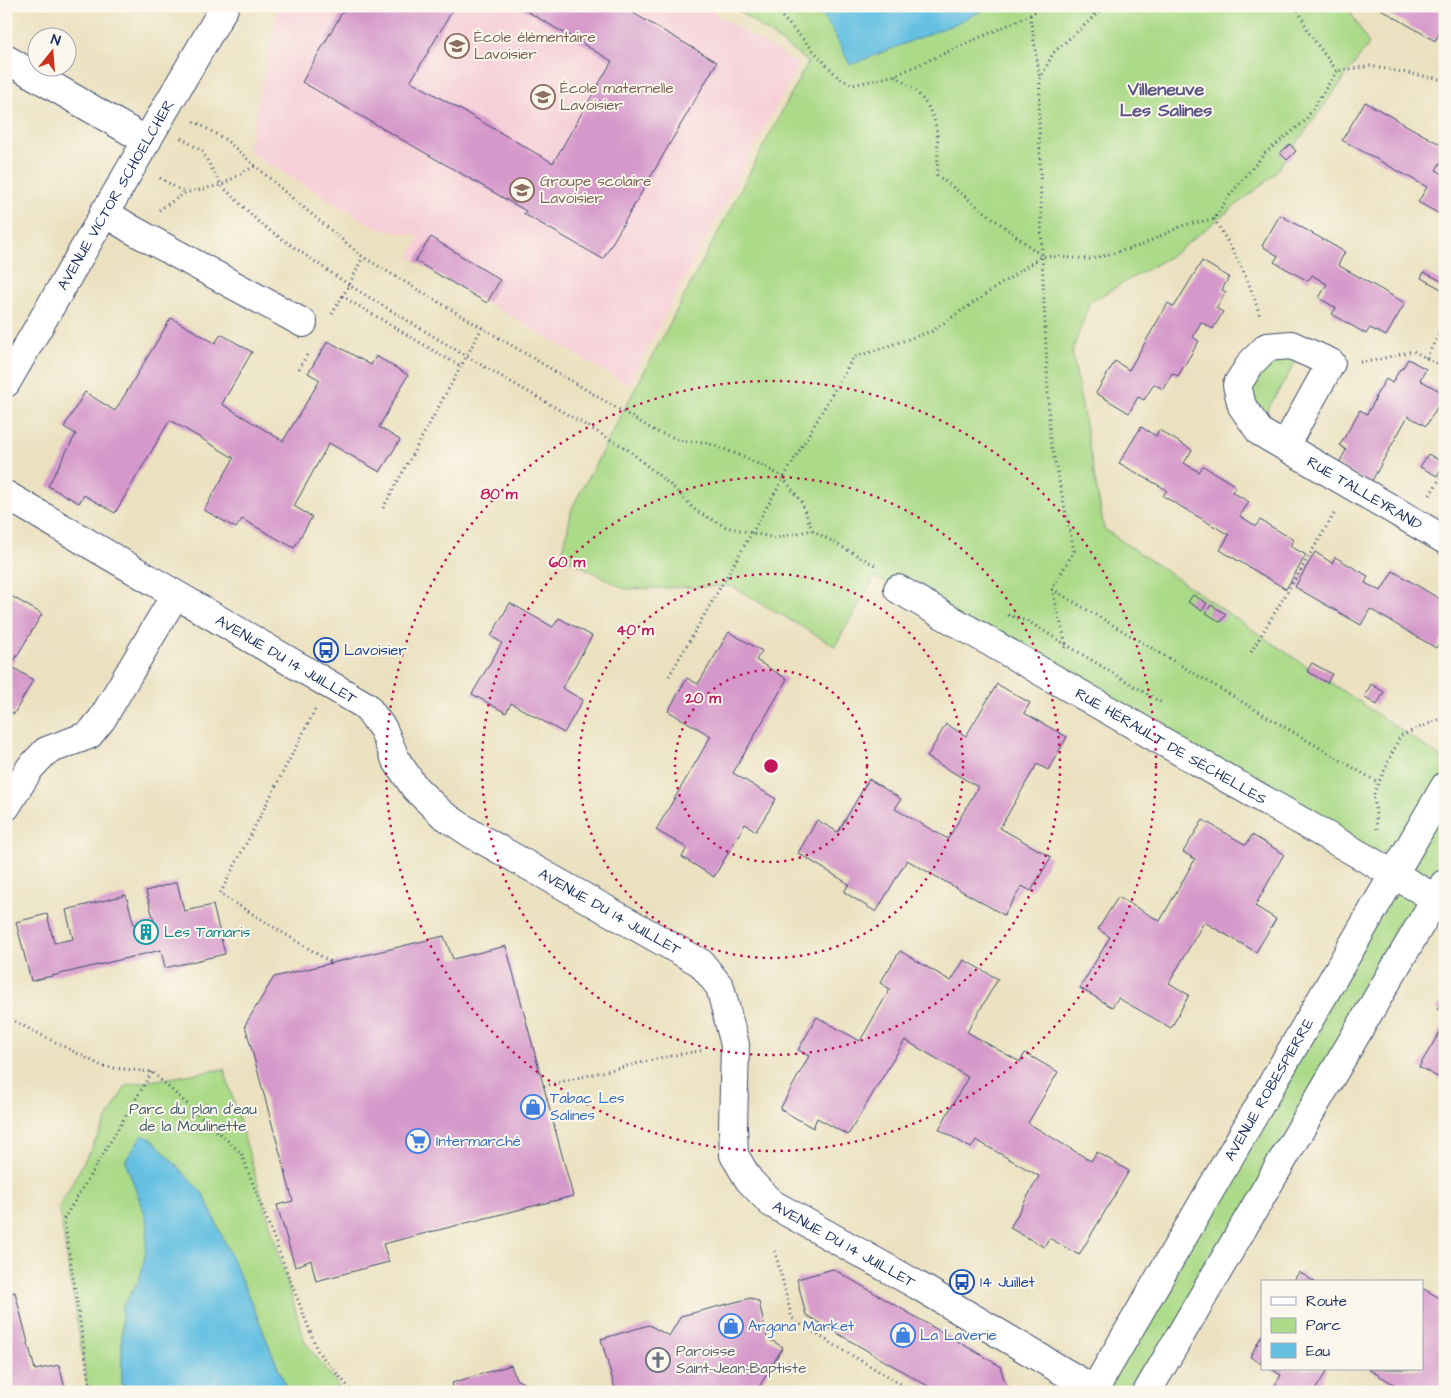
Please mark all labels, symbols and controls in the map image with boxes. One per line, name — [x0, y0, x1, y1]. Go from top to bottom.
place label: École élémentaire Lavoisier — [474, 27, 596, 65]
north arrow — [28, 28, 78, 78]
text: N — [48, 30, 63, 51]
school or university icon: École élémentaire Lavoisier — [444, 33, 470, 59]
district label: Villeneuve Les Salines — [1120, 77, 1212, 123]
place label: École maternelle Lavoisier — [560, 78, 674, 116]
school or university icon: École maternelle Lavoisier — [530, 84, 556, 110]
street label: AVENUE VICTOR SCHOELCHER — [52, 96, 180, 294]
place label: Groupe scolaire Lavoisier — [540, 171, 651, 209]
school or university icon: Groupe scolaire Lavoisier — [509, 177, 535, 203]
street label: RUE TALLEYRAND — [1303, 452, 1426, 536]
text: 80 m — [481, 484, 518, 505]
text: 60 m — [549, 552, 586, 573]
street label: AVENUE DU 14 JUILLET — [212, 610, 361, 710]
text: 40 m — [616, 620, 654, 641]
bus stop icon: Lavoisier — [313, 637, 339, 663]
place label: Lavoisier — [344, 640, 407, 661]
street label: RUE HÉRAULT DE SÉCHELLES — [1071, 683, 1271, 810]
text: 20 m — [684, 688, 721, 709]
centre of rings — [762, 757, 780, 775]
street label: AVENUE DU 14 JUILLET — [534, 863, 685, 961]
building icon: Les Tamaris — [133, 919, 159, 945]
place label: Les Tamaris — [164, 922, 251, 943]
street label: AVENUE ROBESPIERRE — [1220, 1014, 1319, 1165]
place label: Tabac Les Salines — [550, 1088, 625, 1126]
shop icon: Tabac Les Salines — [520, 1094, 546, 1120]
park label: Parc du plan d'eau de la Moulinette — [129, 1099, 257, 1137]
supermarket icon: Intermarché — [405, 1128, 431, 1154]
place label: Intermarché — [436, 1131, 521, 1152]
street label: AVENUE DU 14 JUILLET — [769, 1196, 920, 1293]
bus stop icon: 14 Juillet — [949, 1269, 975, 1295]
place label: 14 Juillet — [980, 1272, 1035, 1293]
legend — [1261, 1280, 1424, 1370]
text: Route — [1306, 1291, 1347, 1312]
shop icon: Argana Market — [718, 1313, 744, 1339]
text: Parc — [1306, 1315, 1341, 1336]
place label: Argana Market — [748, 1316, 854, 1338]
shop icon: La Laverie — [890, 1322, 916, 1348]
place label: La Laverie — [920, 1325, 997, 1346]
place label: Paroisse Saint-Jean-Baptiste — [676, 1341, 806, 1379]
text: Eau — [1306, 1341, 1331, 1362]
church icon: Paroisse Saint-Jean-Baptiste — [645, 1347, 671, 1373]

